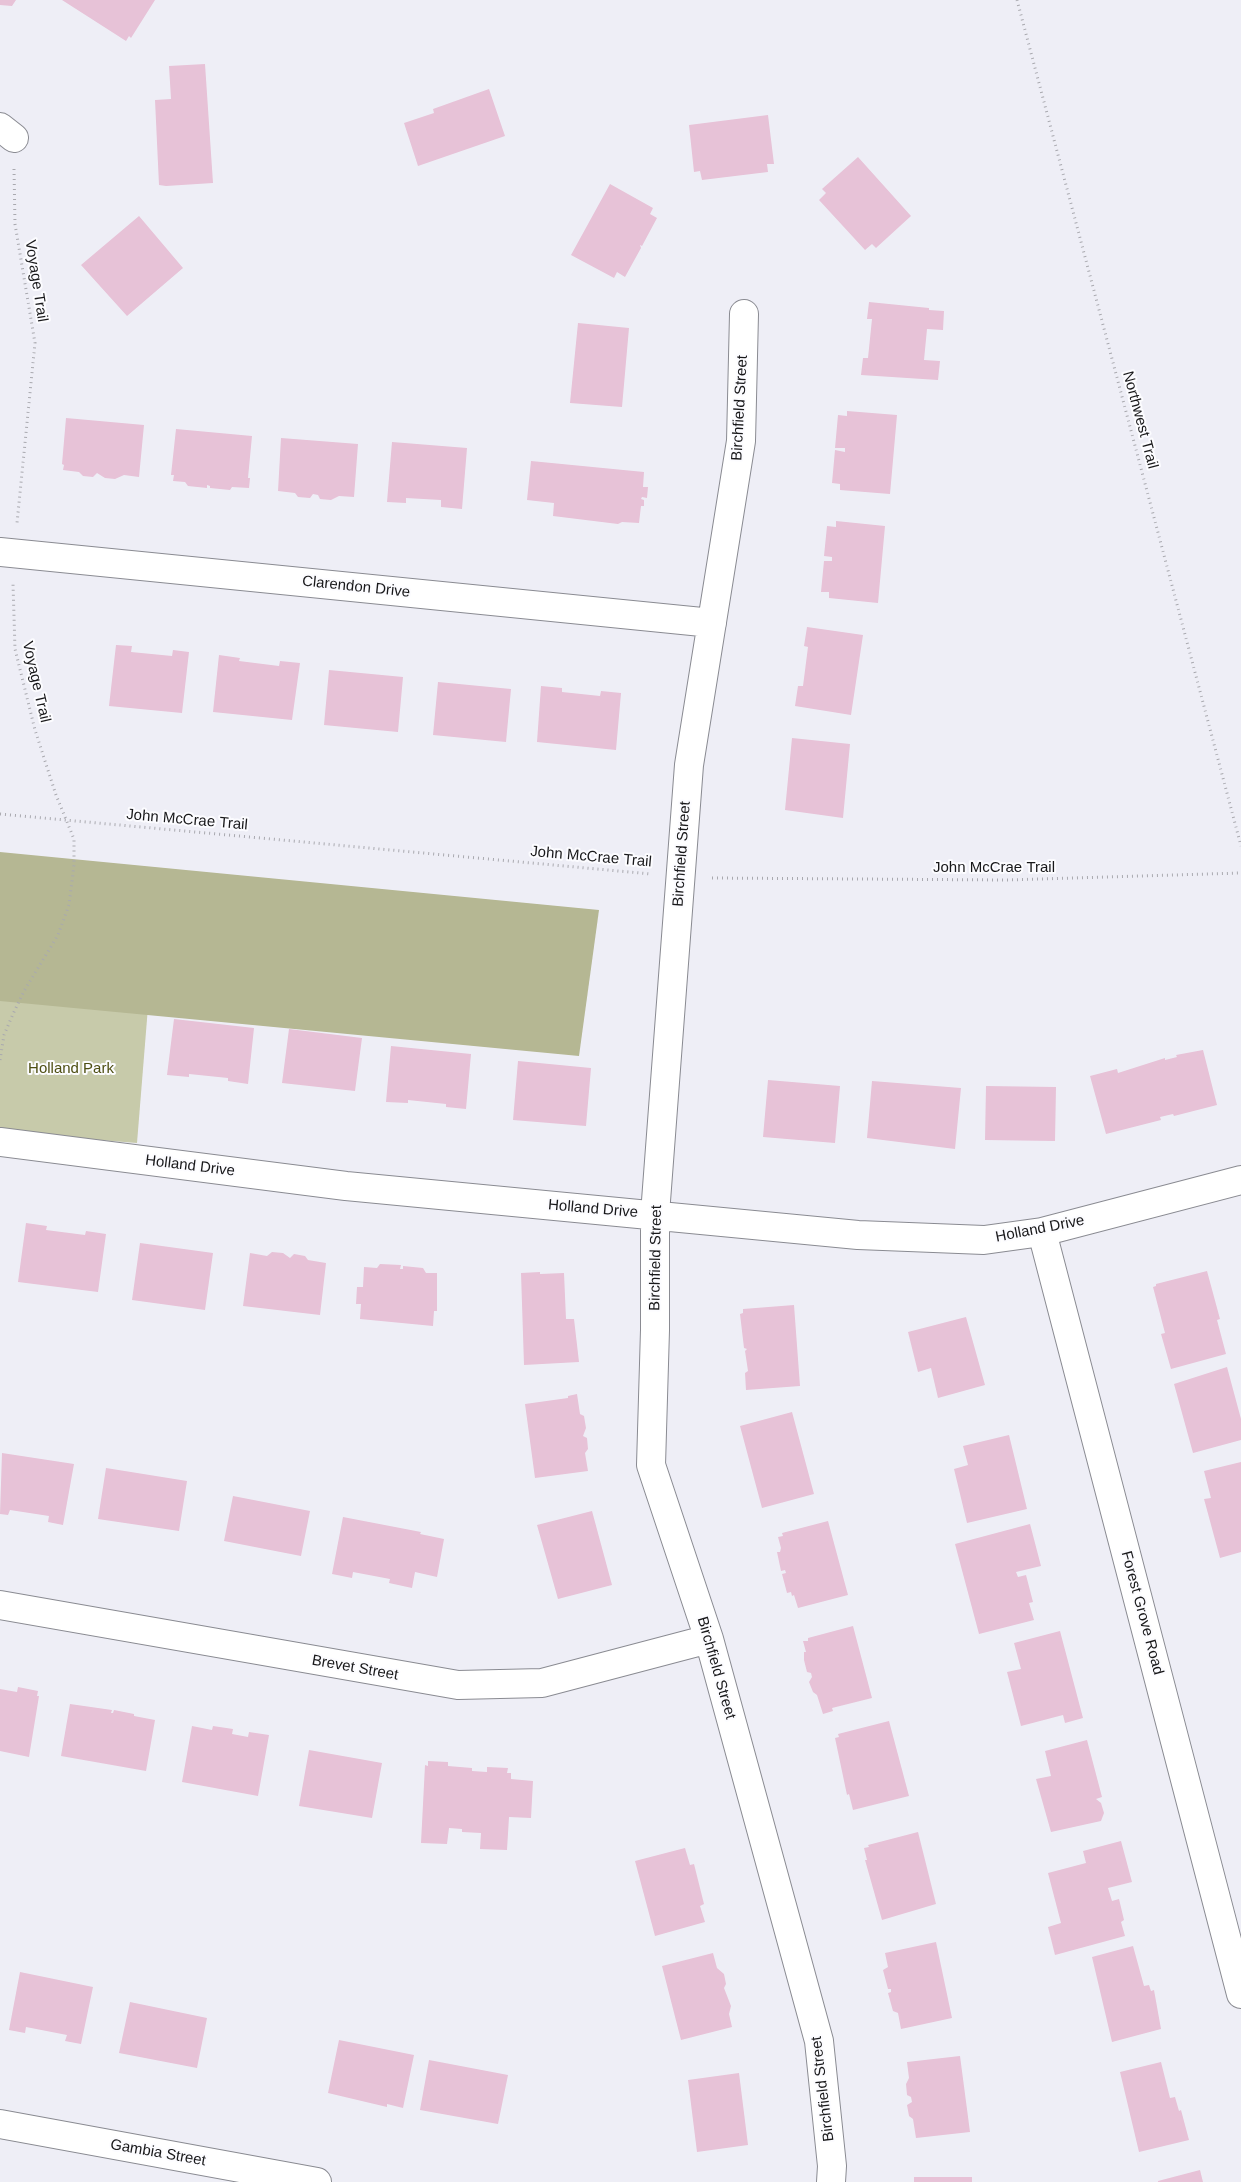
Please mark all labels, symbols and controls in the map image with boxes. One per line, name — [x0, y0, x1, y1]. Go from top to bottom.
street label: Voyage Trail — [21, 239, 51, 323]
street label: Birchfield Street — [728, 355, 752, 461]
street label: Northwest Trail — [1118, 369, 1162, 471]
street label: Clarendon Drive — [301, 572, 411, 602]
street label: Voyage Trail — [18, 640, 54, 724]
street label: Birchfield Street — [669, 801, 695, 907]
street label: John McCrae Trail — [125, 806, 249, 834]
street label: John McCrae Trail — [529, 843, 653, 871]
street label: John McCrae Trail — [933, 859, 1055, 877]
park label: Holland Park — [28, 1060, 114, 1078]
street label: Holland Drive — [144, 1152, 236, 1180]
street label: Holland Drive — [547, 1196, 639, 1222]
street label: Birchfield Street — [646, 1205, 666, 1311]
street label: Holland Drive — [994, 1212, 1086, 1246]
street label: Forest Grove Road — [1117, 1549, 1167, 1677]
street label: Birchfield Street — [693, 1615, 739, 1721]
street label: Brevet Street — [310, 1652, 400, 1684]
street label: Birchfield Street — [808, 2035, 838, 2143]
street label: Gambia Street — [109, 2136, 207, 2170]

